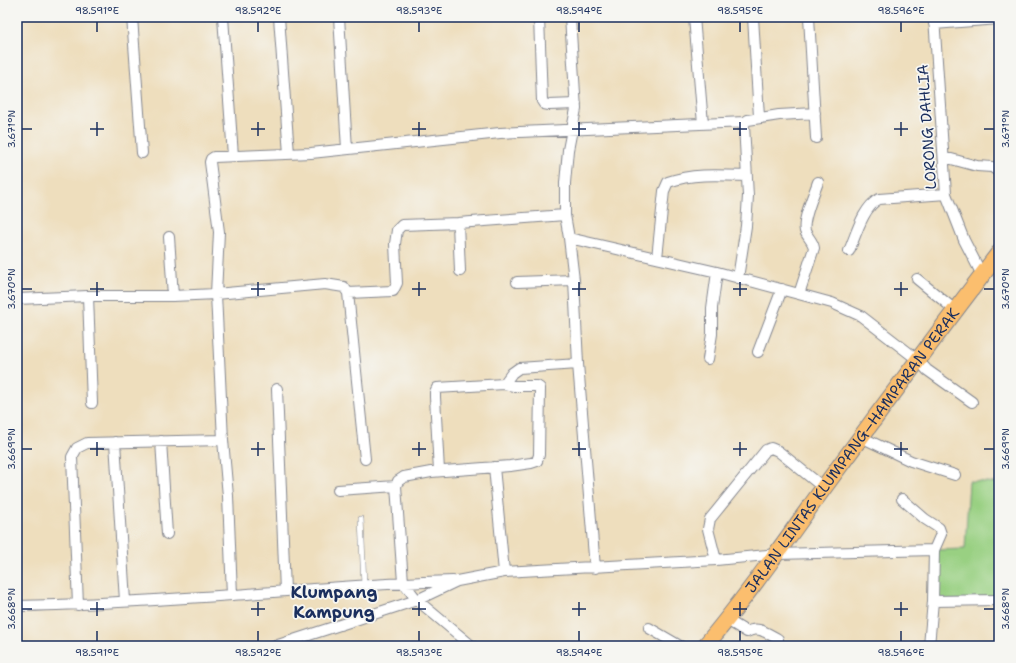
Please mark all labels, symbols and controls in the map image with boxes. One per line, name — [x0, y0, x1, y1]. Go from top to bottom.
text: 98.591°E — [75, 4, 119, 17]
text: 98.592°E — [235, 4, 281, 17]
text: 98.593°E — [396, 4, 442, 17]
text: 98.594°E — [556, 4, 602, 17]
text: 98.595°E — [717, 4, 763, 17]
text: 98.596°E — [878, 4, 924, 17]
street label: LORONG DAHLIA — [913, 64, 941, 190]
text: 3.671°N — [5, 110, 18, 148]
text: 3.671°N — [999, 110, 1012, 148]
text: 3.670°N — [5, 268, 18, 310]
text: 3.670°N — [999, 268, 1012, 310]
street label: JALAN LINTAS KLUMPANG–HAMPARAN PERAK — [741, 303, 964, 597]
text: 3.669°N — [5, 428, 18, 470]
text: 3.669°N — [999, 428, 1012, 470]
district label: Klumpang Kampung — [290, 581, 378, 623]
text: 3.668°N — [5, 588, 18, 630]
text: 3.668°N — [999, 588, 1012, 630]
text: 98.591°E — [75, 646, 119, 659]
text: 98.592°E — [235, 646, 281, 659]
text: 98.593°E — [396, 646, 442, 659]
text: 98.594°E — [556, 646, 602, 659]
text: 98.595°E — [717, 646, 763, 659]
text: 98.596°E — [878, 646, 924, 659]

